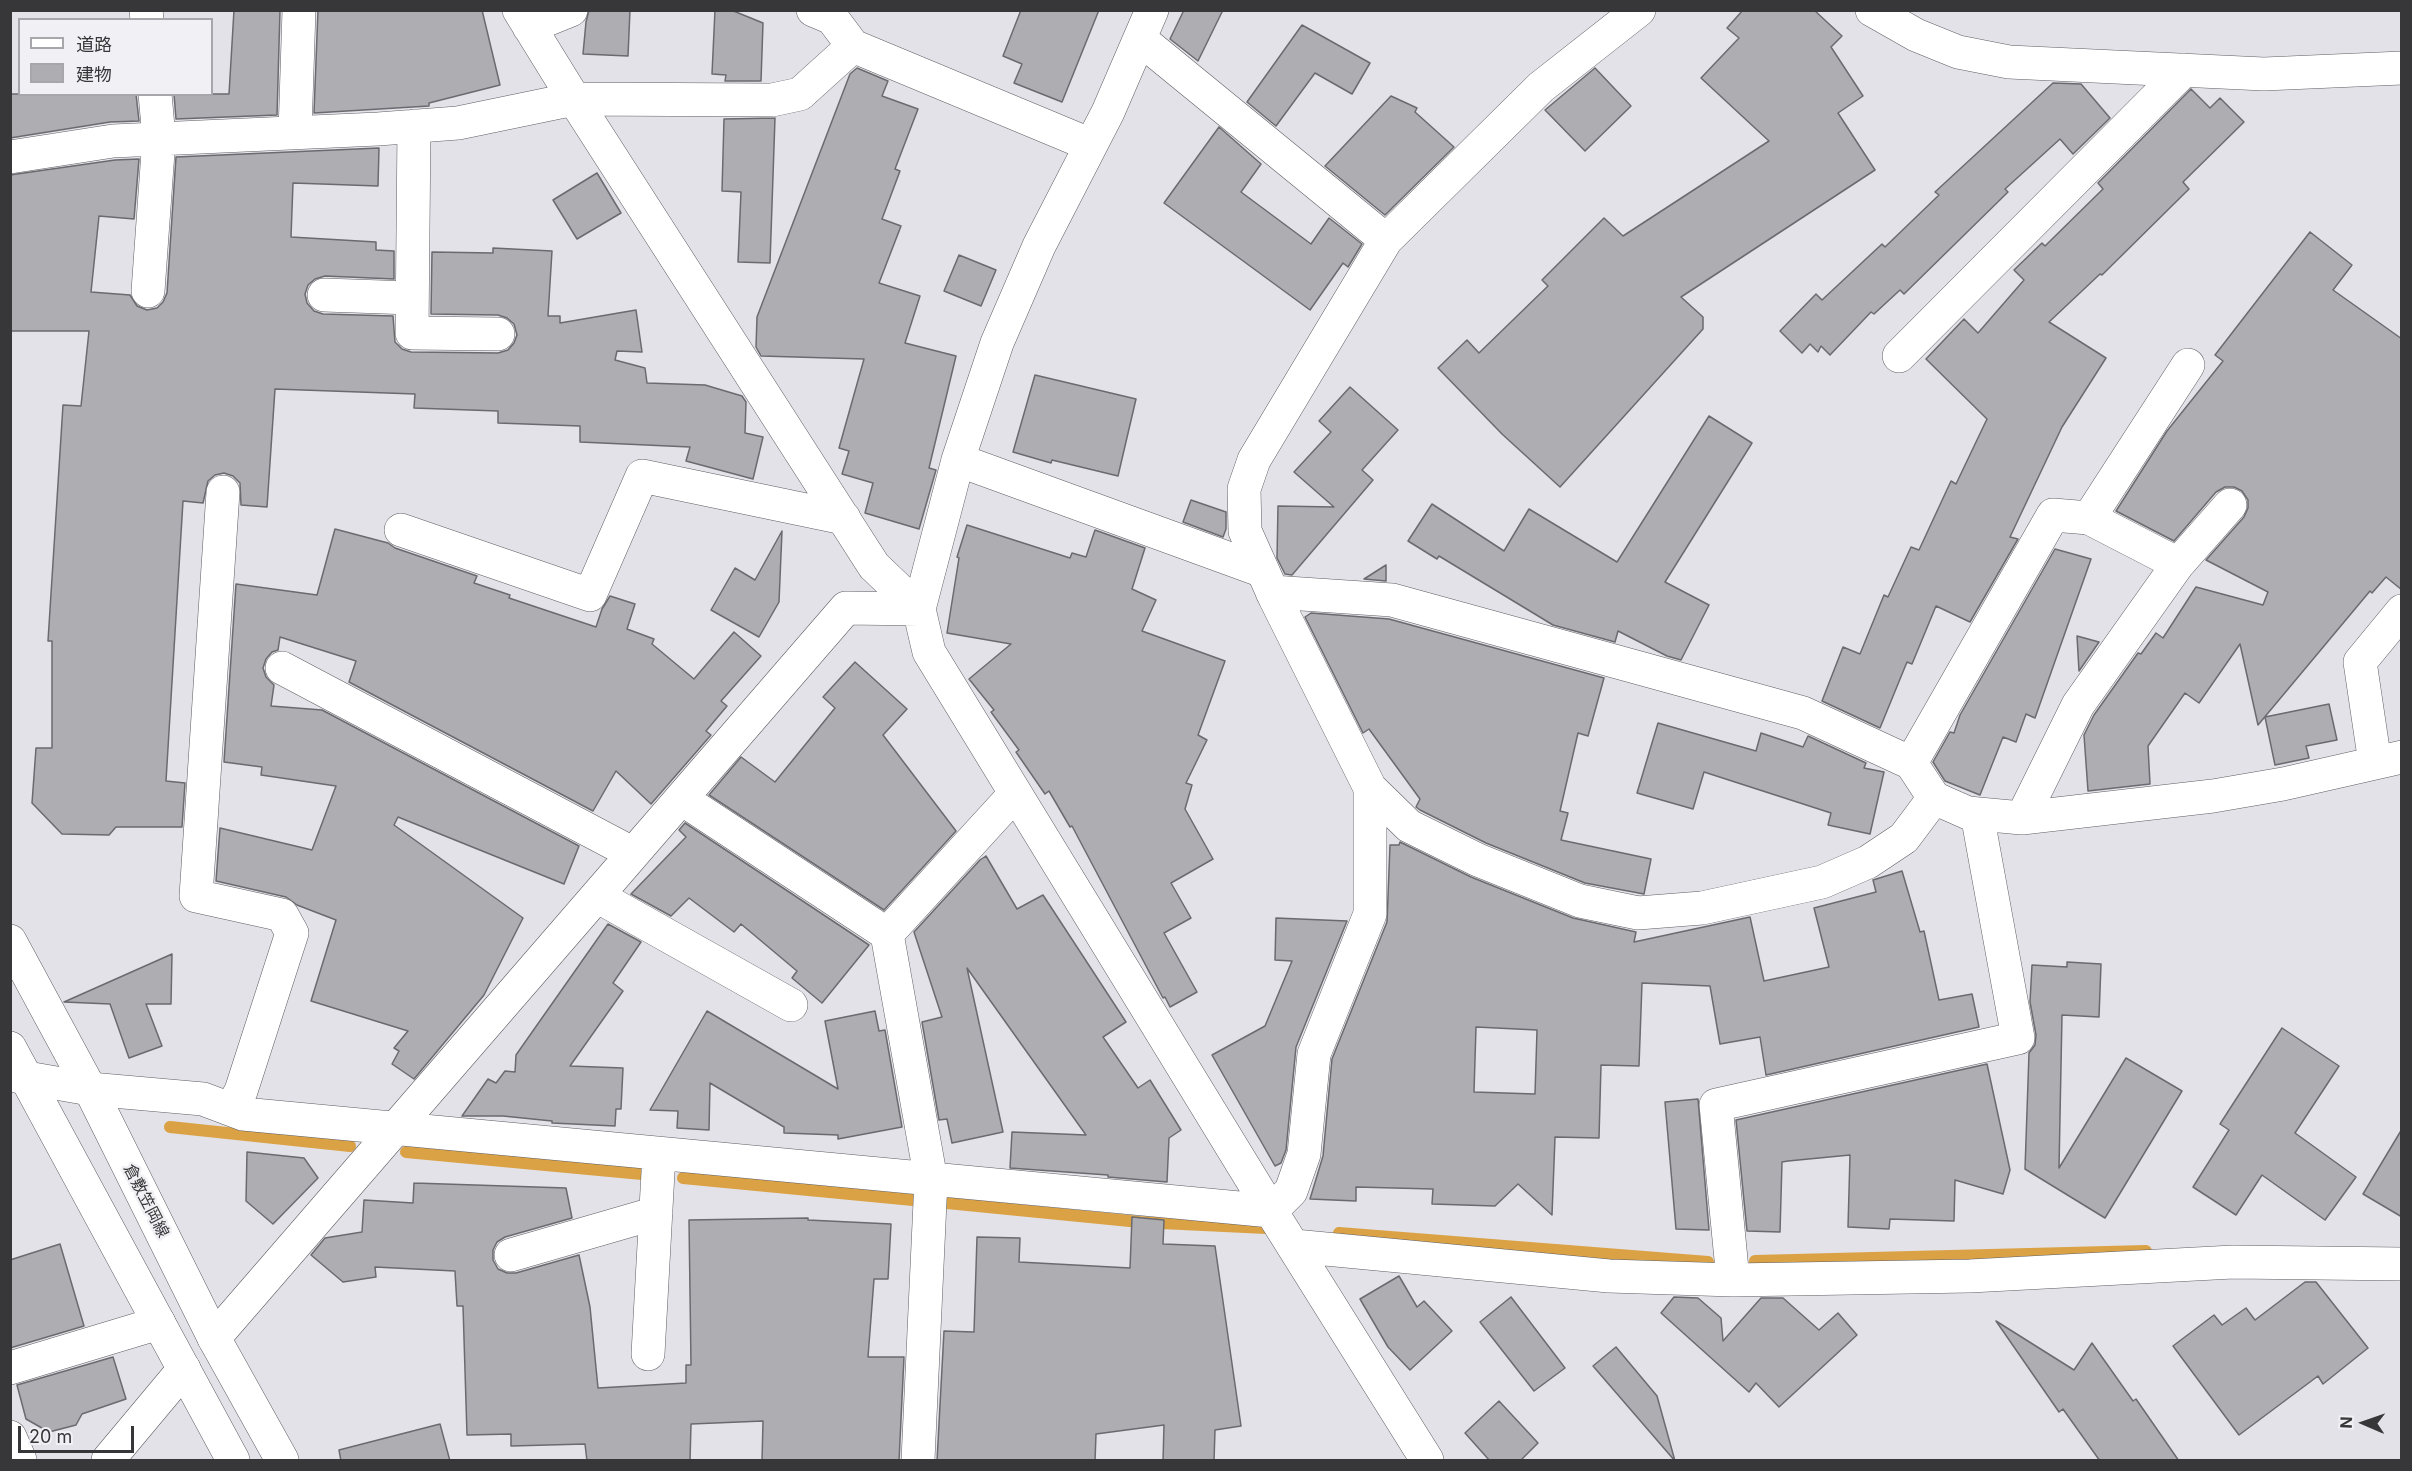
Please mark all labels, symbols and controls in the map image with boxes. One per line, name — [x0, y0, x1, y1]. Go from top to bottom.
legend — [18, 18, 213, 96]
text: 道路 — [76, 34, 112, 55]
text: 建物 — [76, 64, 112, 85]
street label: 倉敷笠岡線 — [119, 1161, 173, 1241]
north arrow — [2334, 1393, 2394, 1453]
scale bar — [21, 1414, 136, 1452]
text: N — [2336, 1416, 2356, 1429]
text: 20 m — [29, 1426, 72, 1447]

